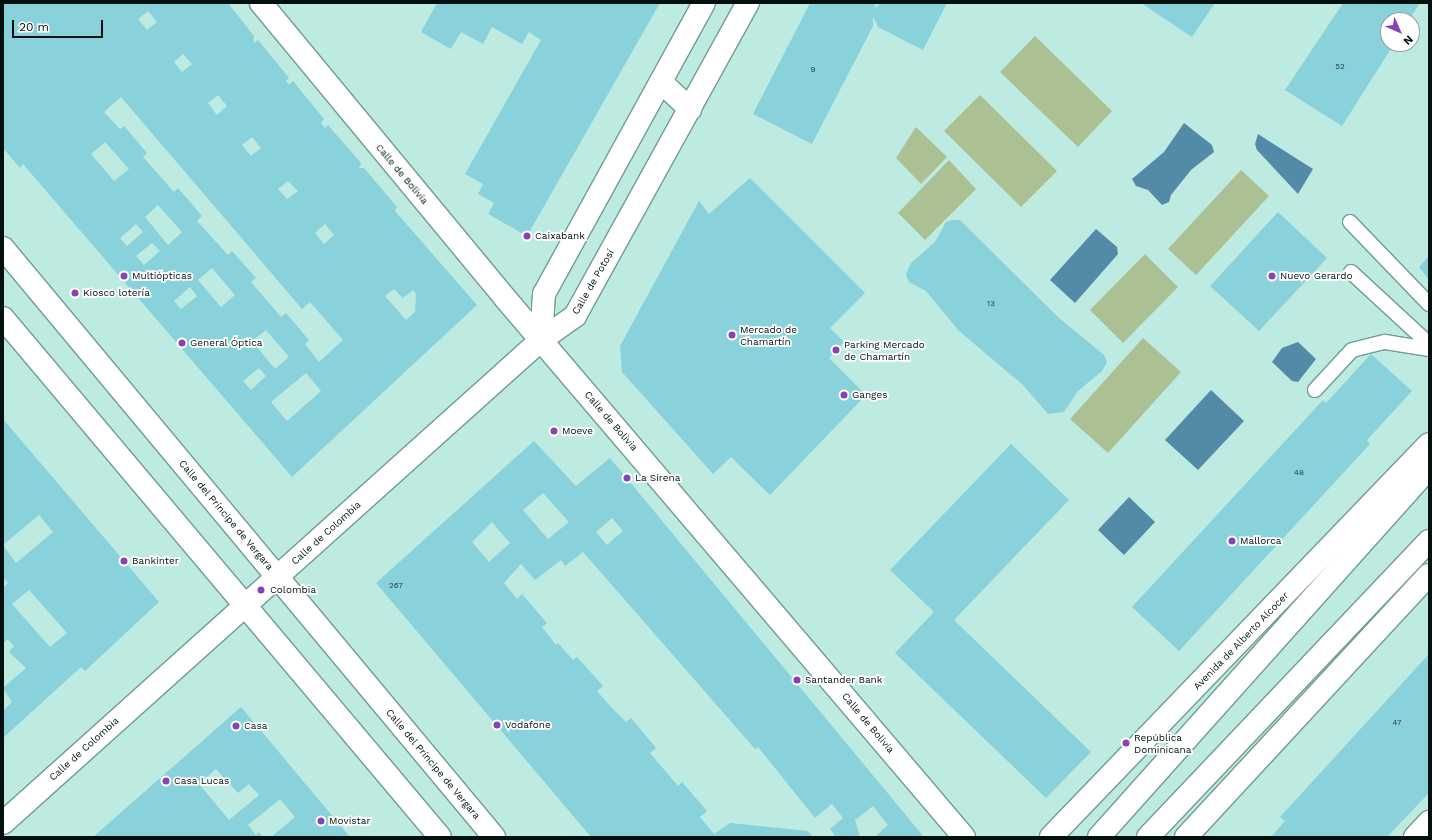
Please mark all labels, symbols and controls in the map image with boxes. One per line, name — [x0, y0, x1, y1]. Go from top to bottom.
scale bar — [14, 12, 105, 38]
north arrow — [1380, 12, 1420, 52]
text: 20 m — [19, 20, 49, 34]
text: N — [1401, 33, 1416, 48]
house number: 52 — [1335, 62, 1345, 72]
house number: 9 — [811, 65, 815, 75]
street label: Calle de Bolivia — [373, 141, 431, 207]
place label: Caixabank — [535, 230, 585, 242]
marker: Caixabank — [522, 231, 532, 241]
street label: Calle de Potosí — [569, 247, 617, 317]
place label: Multiópticas — [132, 270, 192, 282]
place label: Nuevo Gerardo — [1280, 270, 1352, 282]
marker: Multiópticas — [119, 271, 129, 281]
marker: Nuevo Gerardo — [1267, 271, 1277, 281]
place label: Kiosco lotería — [83, 287, 150, 299]
marker: Kiosco lotería — [70, 288, 80, 298]
house number: 13 — [987, 299, 995, 309]
place label: Mercado de Chamartín — [740, 323, 797, 346]
marker: Mercado de Chamartín — [727, 330, 737, 340]
place label: General Óptica — [190, 337, 263, 349]
marker: General Óptica — [177, 338, 187, 348]
place label: Parking Mercado de Chamartín — [844, 338, 925, 362]
marker: Parking Mercado de Chamartín — [831, 345, 841, 355]
street label: Calle de Bolivia — [582, 389, 640, 453]
place label: Ganges — [852, 389, 887, 401]
marker: Ganges — [839, 390, 849, 400]
place label: Moeve — [562, 425, 593, 437]
marker: Moeve — [549, 426, 559, 436]
street label: Calle del Príncipe de Vergara — [176, 457, 276, 573]
house number: 48 — [1294, 468, 1304, 478]
place label: La Sirena — [635, 472, 681, 484]
marker: La Sirena — [622, 473, 632, 483]
street label: Calle de Colombia — [289, 499, 363, 567]
place label: Mallorca — [1240, 535, 1281, 547]
marker: Mallorca — [1227, 536, 1237, 546]
place label: Bankinter — [132, 555, 179, 567]
marker: Bankinter — [119, 556, 129, 566]
house number: 267 — [389, 581, 403, 591]
marker: Colombia — [255, 584, 267, 596]
place label: Colombia — [270, 584, 316, 596]
street label: Avenida de Alberto Alcocer — [1191, 589, 1291, 693]
place label: Santander Bank — [805, 674, 883, 686]
marker: Santander Bank — [792, 675, 802, 685]
street label: Calle de Bolivia — [839, 690, 897, 756]
street label: Calle del Príncipe de Vergara — [383, 706, 483, 822]
street label: Calle de Colombia — [47, 715, 121, 783]
house number: 47 — [1393, 718, 1401, 728]
place label: Vodafone — [505, 719, 551, 731]
place label: Casa — [244, 720, 267, 732]
marker: Vodafone — [492, 720, 502, 730]
marker: Casa — [231, 721, 241, 731]
place label: República Dominicana — [1134, 731, 1191, 754]
marker: República Dominicana — [1121, 738, 1131, 748]
place label: Casa Lucas — [174, 775, 229, 787]
marker: Casa Lucas — [161, 776, 171, 786]
place label: Movistar — [329, 815, 371, 827]
marker: Movistar — [316, 816, 326, 826]

